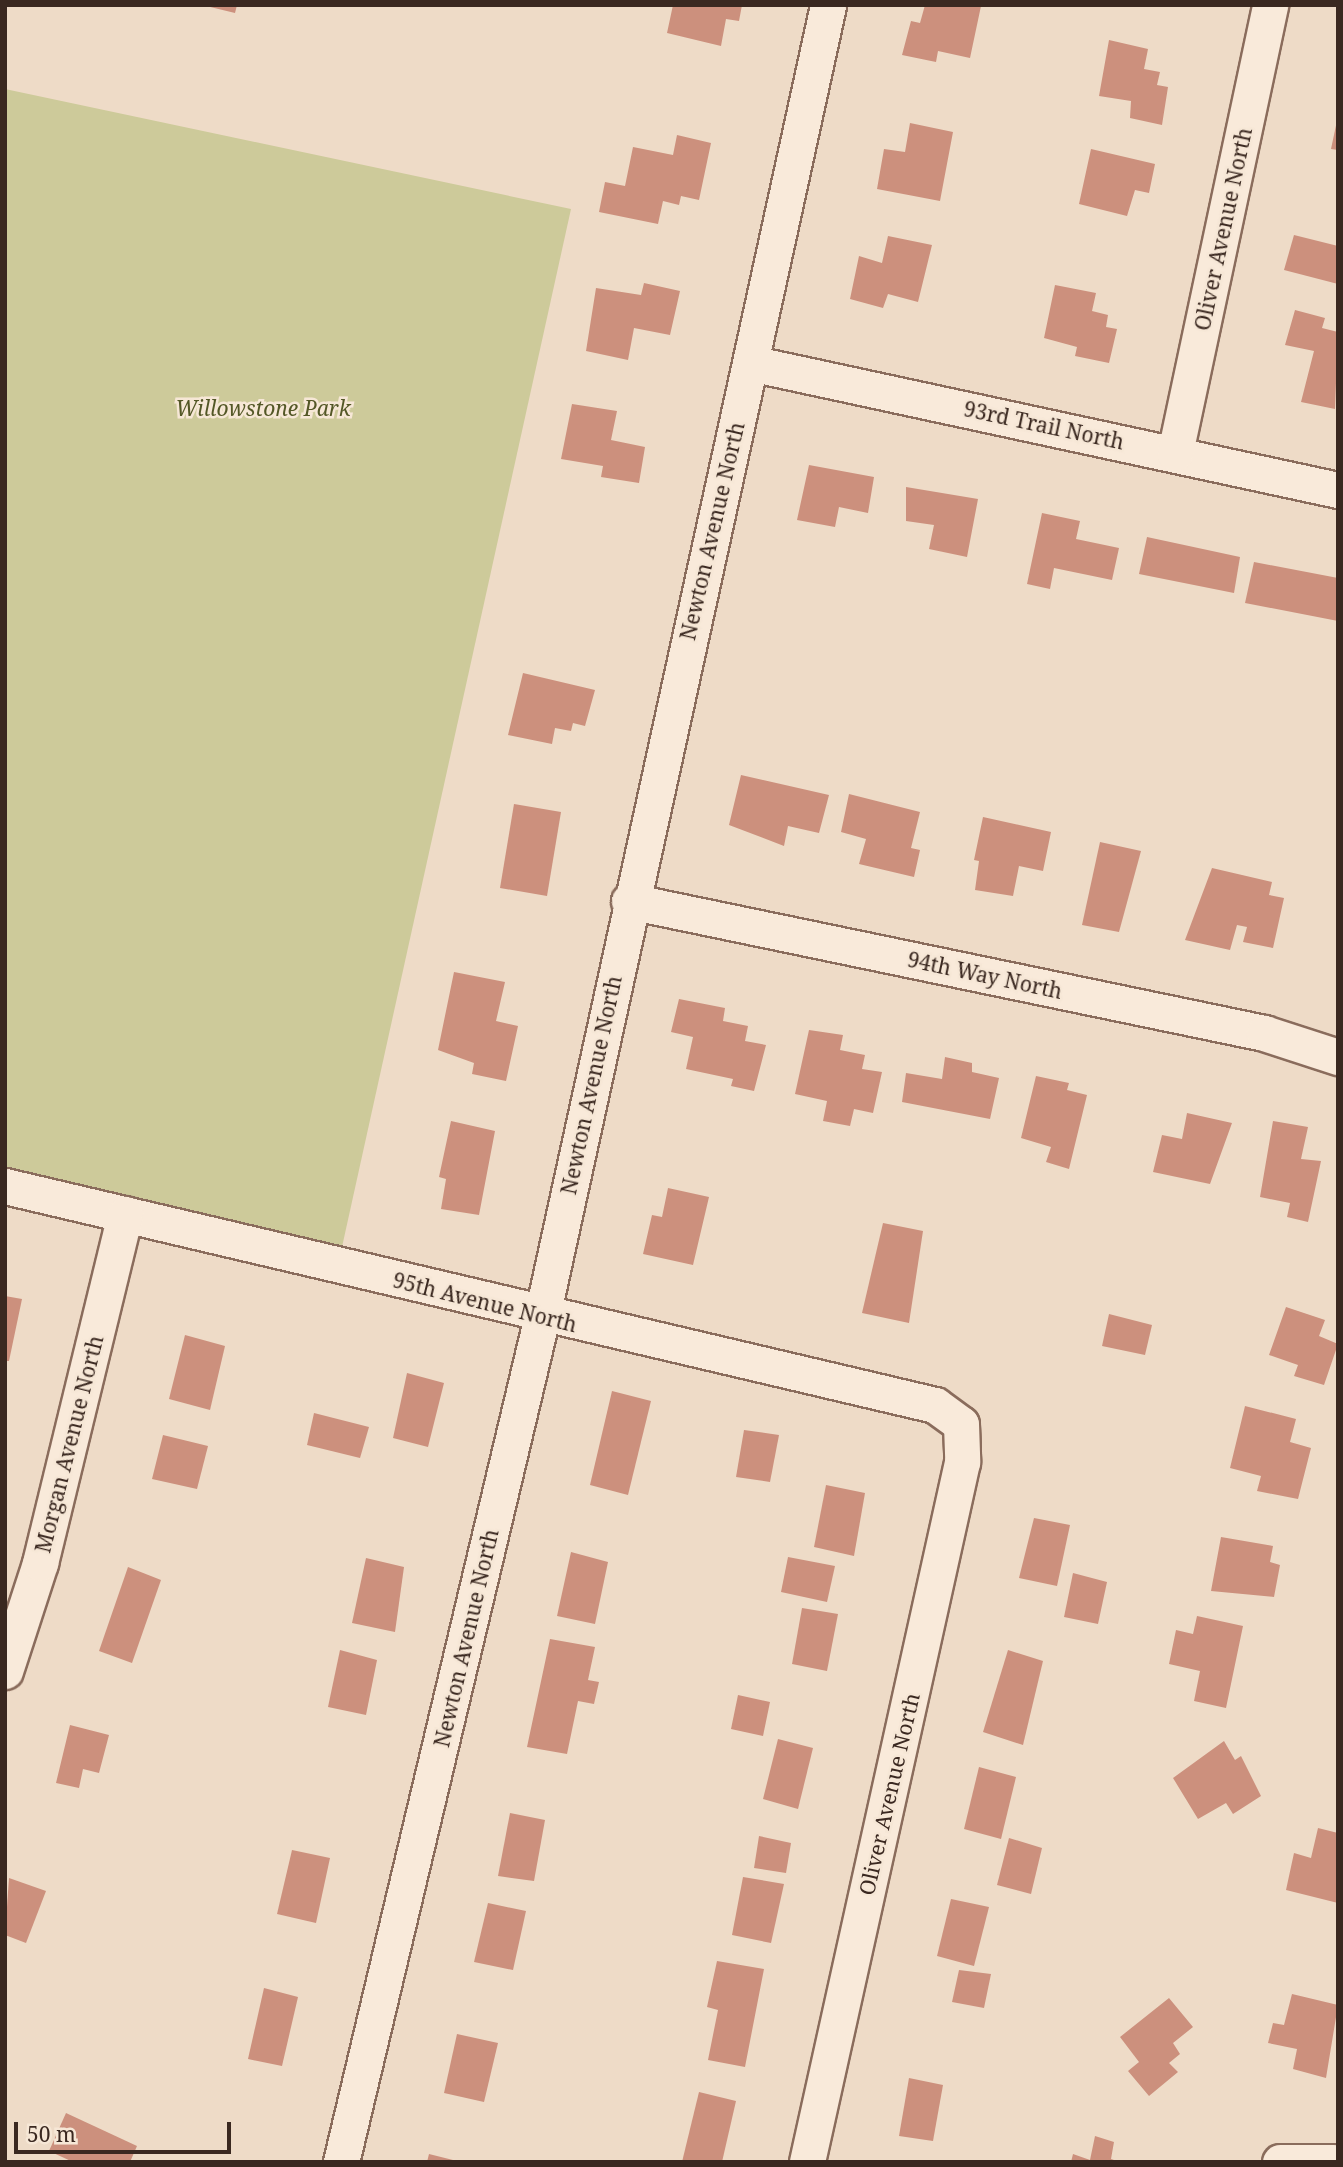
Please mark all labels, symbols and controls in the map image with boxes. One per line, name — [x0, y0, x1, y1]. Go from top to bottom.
street label: Oliver Avenue North — [1189, 125, 1257, 333]
park label: Willowstone Park — [175, 395, 351, 421]
street label: 93rd Trail North — [961, 396, 1127, 454]
street label: Newton Avenue North — [675, 419, 749, 643]
street label: 94th Way North — [905, 946, 1065, 1004]
street label: Newton Avenue North — [555, 973, 627, 1197]
street label: 95th Avenue North — [390, 1267, 580, 1337]
street label: Morgan Avenue North — [30, 1333, 108, 1555]
street label: Newton Avenue North — [429, 1526, 503, 1750]
street label: Oliver Avenue North — [853, 1690, 925, 1898]
scale bar — [18, 2108, 234, 2152]
text: 50 m — [27, 2120, 76, 2148]

